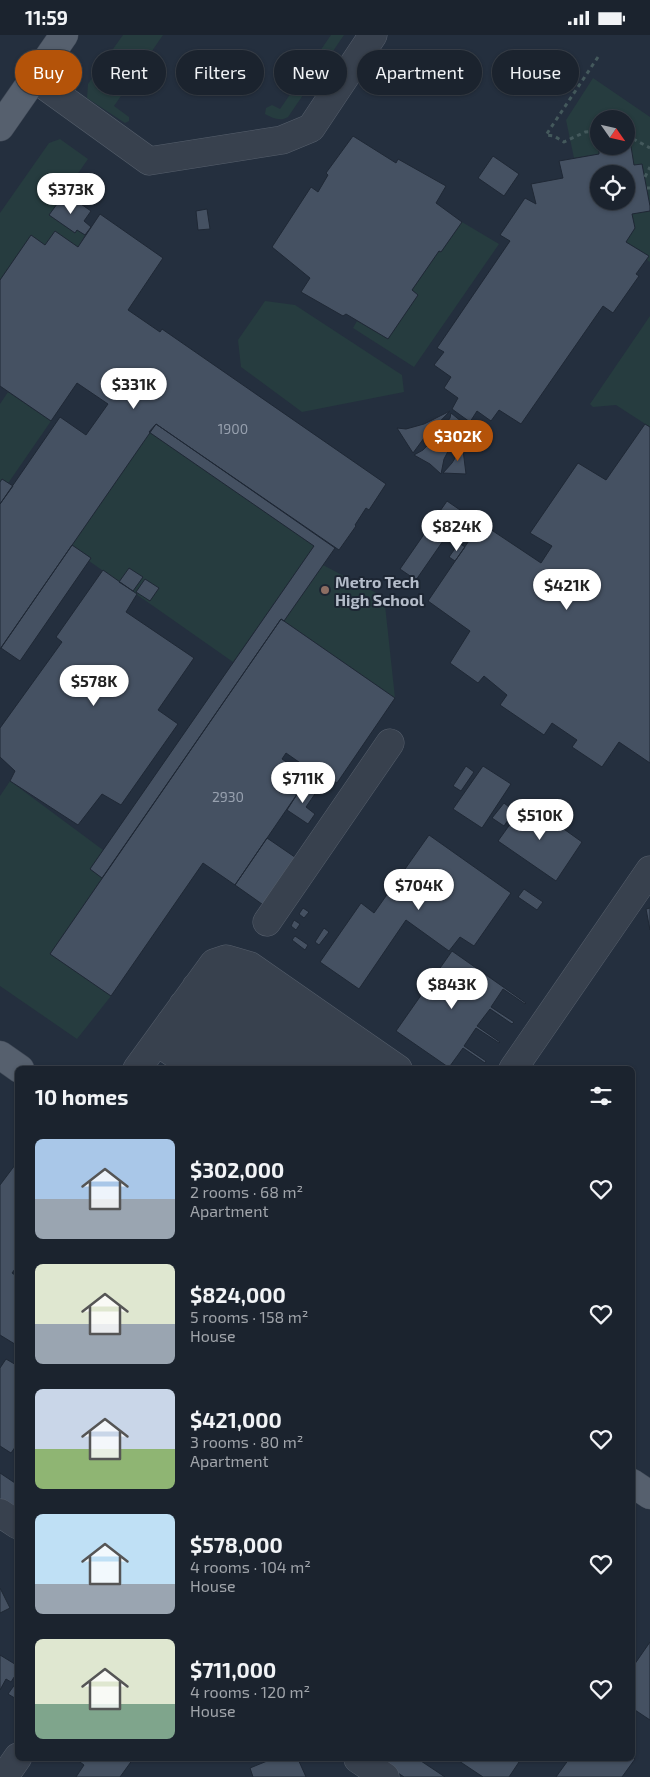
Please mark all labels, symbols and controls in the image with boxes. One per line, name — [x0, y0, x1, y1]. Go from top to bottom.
text: 11:59 — [25, 6, 68, 29]
chip: Buy — [15, 50, 82, 95]
chip: Rent — [92, 50, 166, 95]
chip: Filters — [176, 50, 264, 95]
chip: New — [274, 50, 347, 95]
chip: Apartment — [357, 50, 482, 95]
chip: House — [492, 50, 579, 95]
north arrow — [590, 110, 635, 155]
map controls — [590, 110, 635, 210]
button: locate — [590, 165, 635, 210]
pin: $373K — [36, 173, 106, 215]
text: $373K — [48, 179, 94, 198]
pin: $331K — [99, 367, 169, 410]
text: $331K — [112, 374, 156, 393]
pin: $302K — [423, 419, 493, 462]
house number: 1900 — [218, 420, 248, 437]
text: $302K — [434, 426, 482, 445]
pin: $824K — [422, 509, 492, 552]
text: $824K — [433, 516, 481, 535]
pin: $421K — [532, 569, 602, 611]
place label: Metro Tech High School — [335, 572, 425, 609]
text: $421K — [544, 575, 590, 594]
marker: Metro Tech High School — [319, 584, 331, 596]
pin: $578K — [59, 665, 129, 707]
text: $578K — [71, 671, 117, 690]
pin: $711K — [268, 761, 338, 804]
text: $711K — [282, 768, 324, 787]
house number: 2930 — [212, 788, 244, 805]
pin: $510K — [505, 799, 575, 841]
text: $510K — [517, 805, 563, 824]
pin: $704K — [384, 869, 454, 911]
text: $704K — [395, 875, 443, 894]
pin: $843K — [417, 967, 487, 1010]
text: $843K — [428, 974, 476, 993]
icon: filters — [587, 1082, 615, 1110]
text: 10 homes — [35, 1084, 128, 1109]
text: $302,000 — [190, 1157, 284, 1182]
icon: home — [75, 1159, 135, 1219]
icon: heart — [587, 1175, 615, 1203]
text: 2 rooms · 68 m² — [190, 1182, 303, 1201]
text: Apartment — [190, 1201, 269, 1220]
text: $824,000 — [190, 1282, 286, 1307]
icon: home — [75, 1284, 135, 1344]
icon: heart — [587, 1300, 615, 1328]
text: 5 rooms · 158 m² — [190, 1307, 308, 1326]
text: House — [190, 1326, 236, 1345]
text: $421,000 — [190, 1407, 282, 1432]
icon: home — [75, 1409, 135, 1469]
icon: heart — [587, 1425, 615, 1453]
text: 3 rooms · 80 m² — [190, 1432, 303, 1451]
text: Apartment — [190, 1451, 269, 1470]
text: $578,000 — [190, 1532, 283, 1557]
icon: home — [75, 1534, 135, 1594]
icon: heart — [587, 1550, 615, 1578]
text: 4 rooms · 104 m² — [190, 1557, 311, 1576]
text: House — [190, 1576, 236, 1595]
text: $711,000 — [190, 1657, 276, 1682]
icon: home — [75, 1659, 135, 1719]
icon: heart — [587, 1675, 615, 1703]
text: 4 rooms · 120 m² — [190, 1682, 310, 1701]
text: House — [190, 1701, 236, 1720]

